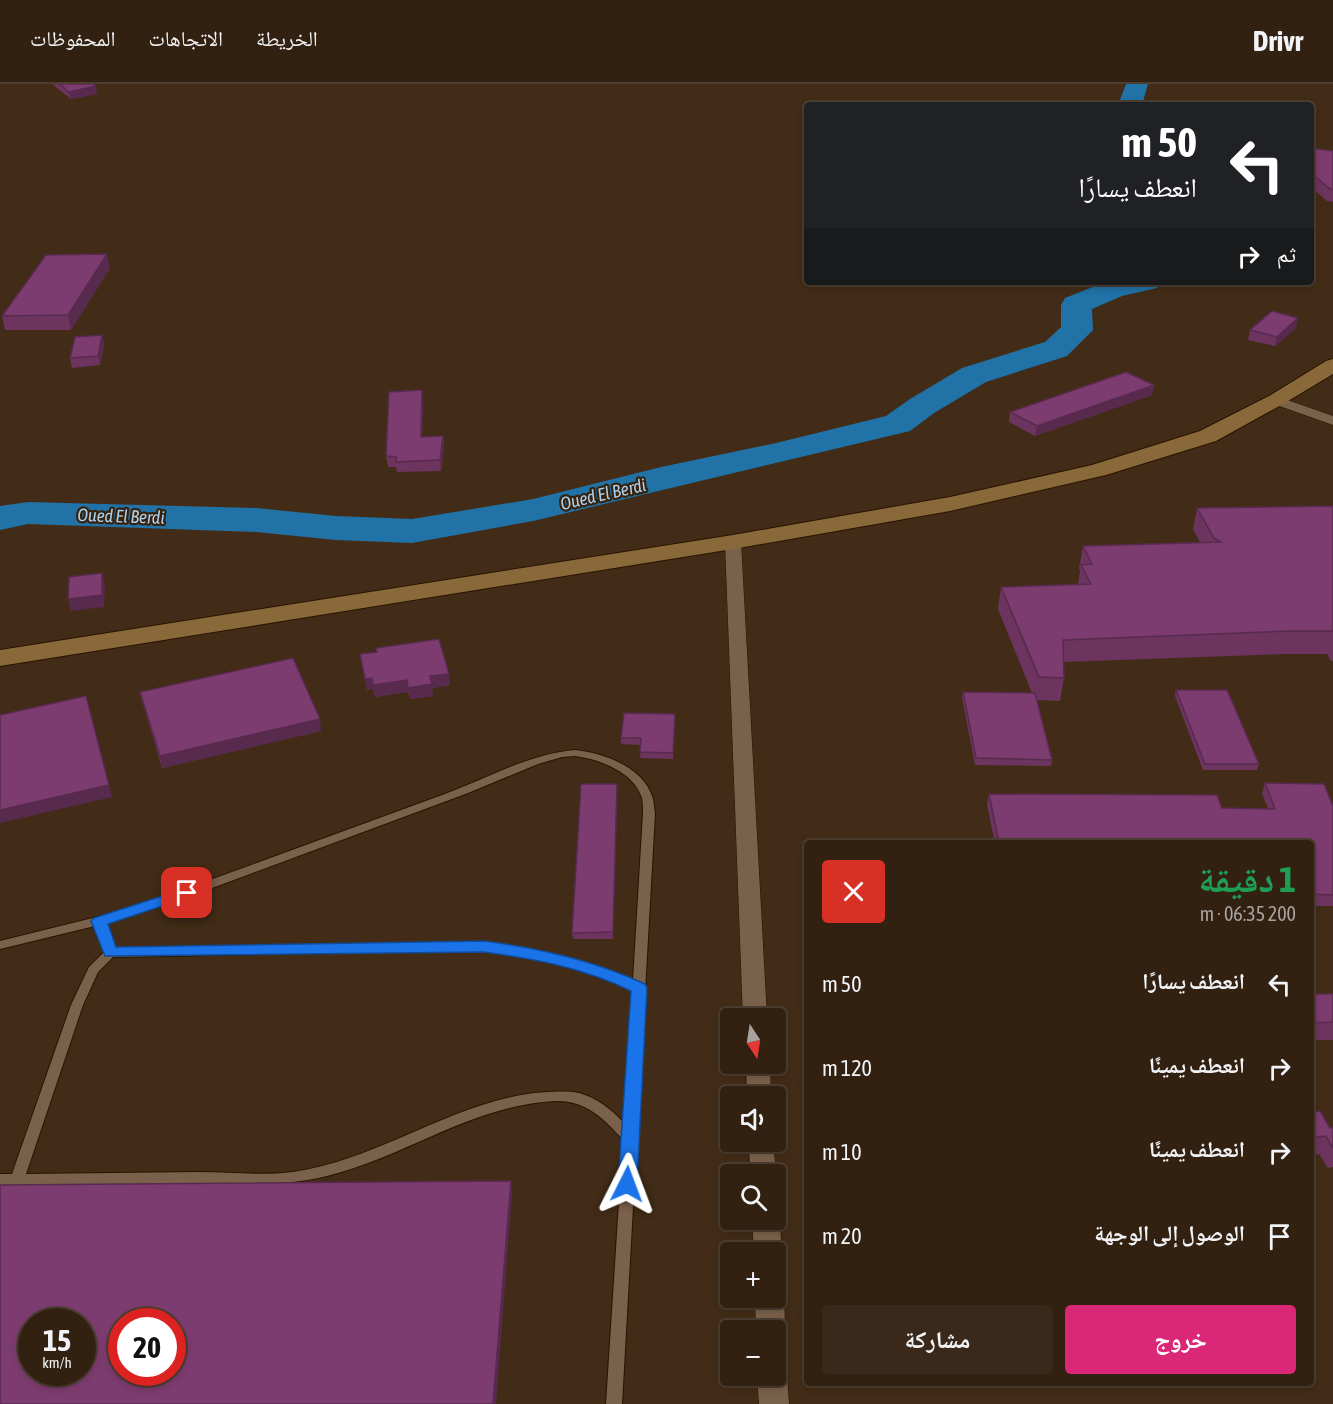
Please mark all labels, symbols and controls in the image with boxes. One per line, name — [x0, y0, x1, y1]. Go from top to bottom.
text: Drivr — [1253, 25, 1303, 57]
text: المحفوظات — [30, 26, 115, 50]
text: الاتجاهات — [148, 26, 223, 50]
text: الخريطة — [256, 26, 318, 50]
text: 50 m — [1122, 118, 1197, 166]
icon: left — [1218, 126, 1296, 204]
text: انعطف يسارًا — [1078, 172, 1197, 203]
icon: right — [1232, 240, 1265, 273]
text: ثم — [1277, 241, 1296, 267]
water label: Oued El Berdi — [558, 474, 648, 514]
water label: Oued El Berdi — [77, 504, 165, 528]
text: 1 دقيقة — [1199, 858, 1296, 900]
button: close — [822, 860, 885, 923]
pin — [161, 867, 212, 918]
icon: arrive — [170, 876, 203, 909]
text: 200 m · 06:35 — [1200, 902, 1296, 925]
text: انعطف يسارًا — [1142, 968, 1245, 994]
icon: left — [1263, 968, 1296, 1001]
text: 50 m — [822, 971, 862, 997]
north arrow — [720, 1008, 786, 1074]
map controls — [720, 1008, 786, 1386]
text: انعطف يمينًا — [1149, 1052, 1245, 1078]
icon: right — [1263, 1052, 1296, 1085]
text: 120 m — [822, 1055, 872, 1081]
button: sound — [720, 1086, 786, 1152]
text: انعطف يمينًا — [1149, 1136, 1245, 1162]
icon: right — [1263, 1136, 1296, 1169]
text: 10 m — [822, 1139, 862, 1165]
position arrow — [595, 1152, 659, 1216]
button: search — [720, 1164, 786, 1230]
text: الوصول إلى الوجهة — [1094, 1220, 1245, 1246]
icon: arrive — [1263, 1220, 1296, 1253]
text: 20 m — [822, 1223, 862, 1249]
button: + — [720, 1242, 786, 1308]
button: مشاركة — [822, 1305, 1053, 1374]
button: خروج — [1065, 1305, 1296, 1374]
speed limit sign: 20 — [108, 1308, 186, 1386]
button: − — [720, 1320, 786, 1386]
text: 15 — [43, 1323, 71, 1357]
text: km/h — [42, 1354, 72, 1371]

